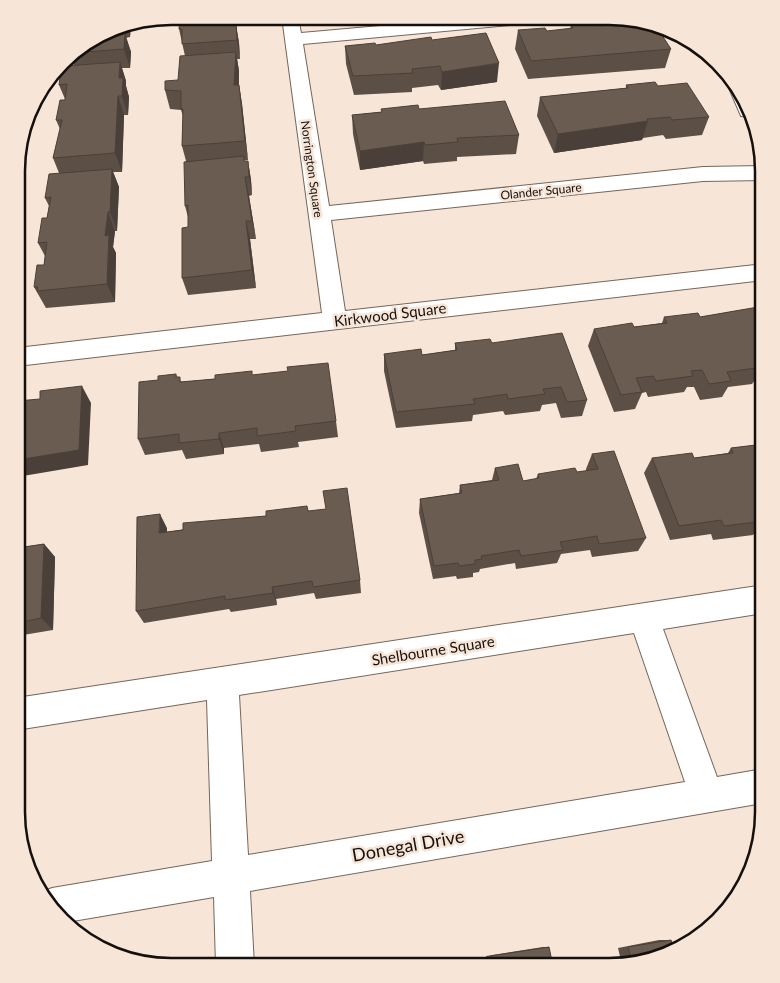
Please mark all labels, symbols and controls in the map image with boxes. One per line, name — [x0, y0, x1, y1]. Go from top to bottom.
street label: Norrington Square — [298, 120, 326, 218]
street label: Olander Square — [500, 179, 582, 203]
street label: Kirkwood Square — [333, 298, 447, 330]
street label: Shelbourne Square — [370, 631, 496, 669]
street label: Donegal Drive — [350, 824, 466, 866]

